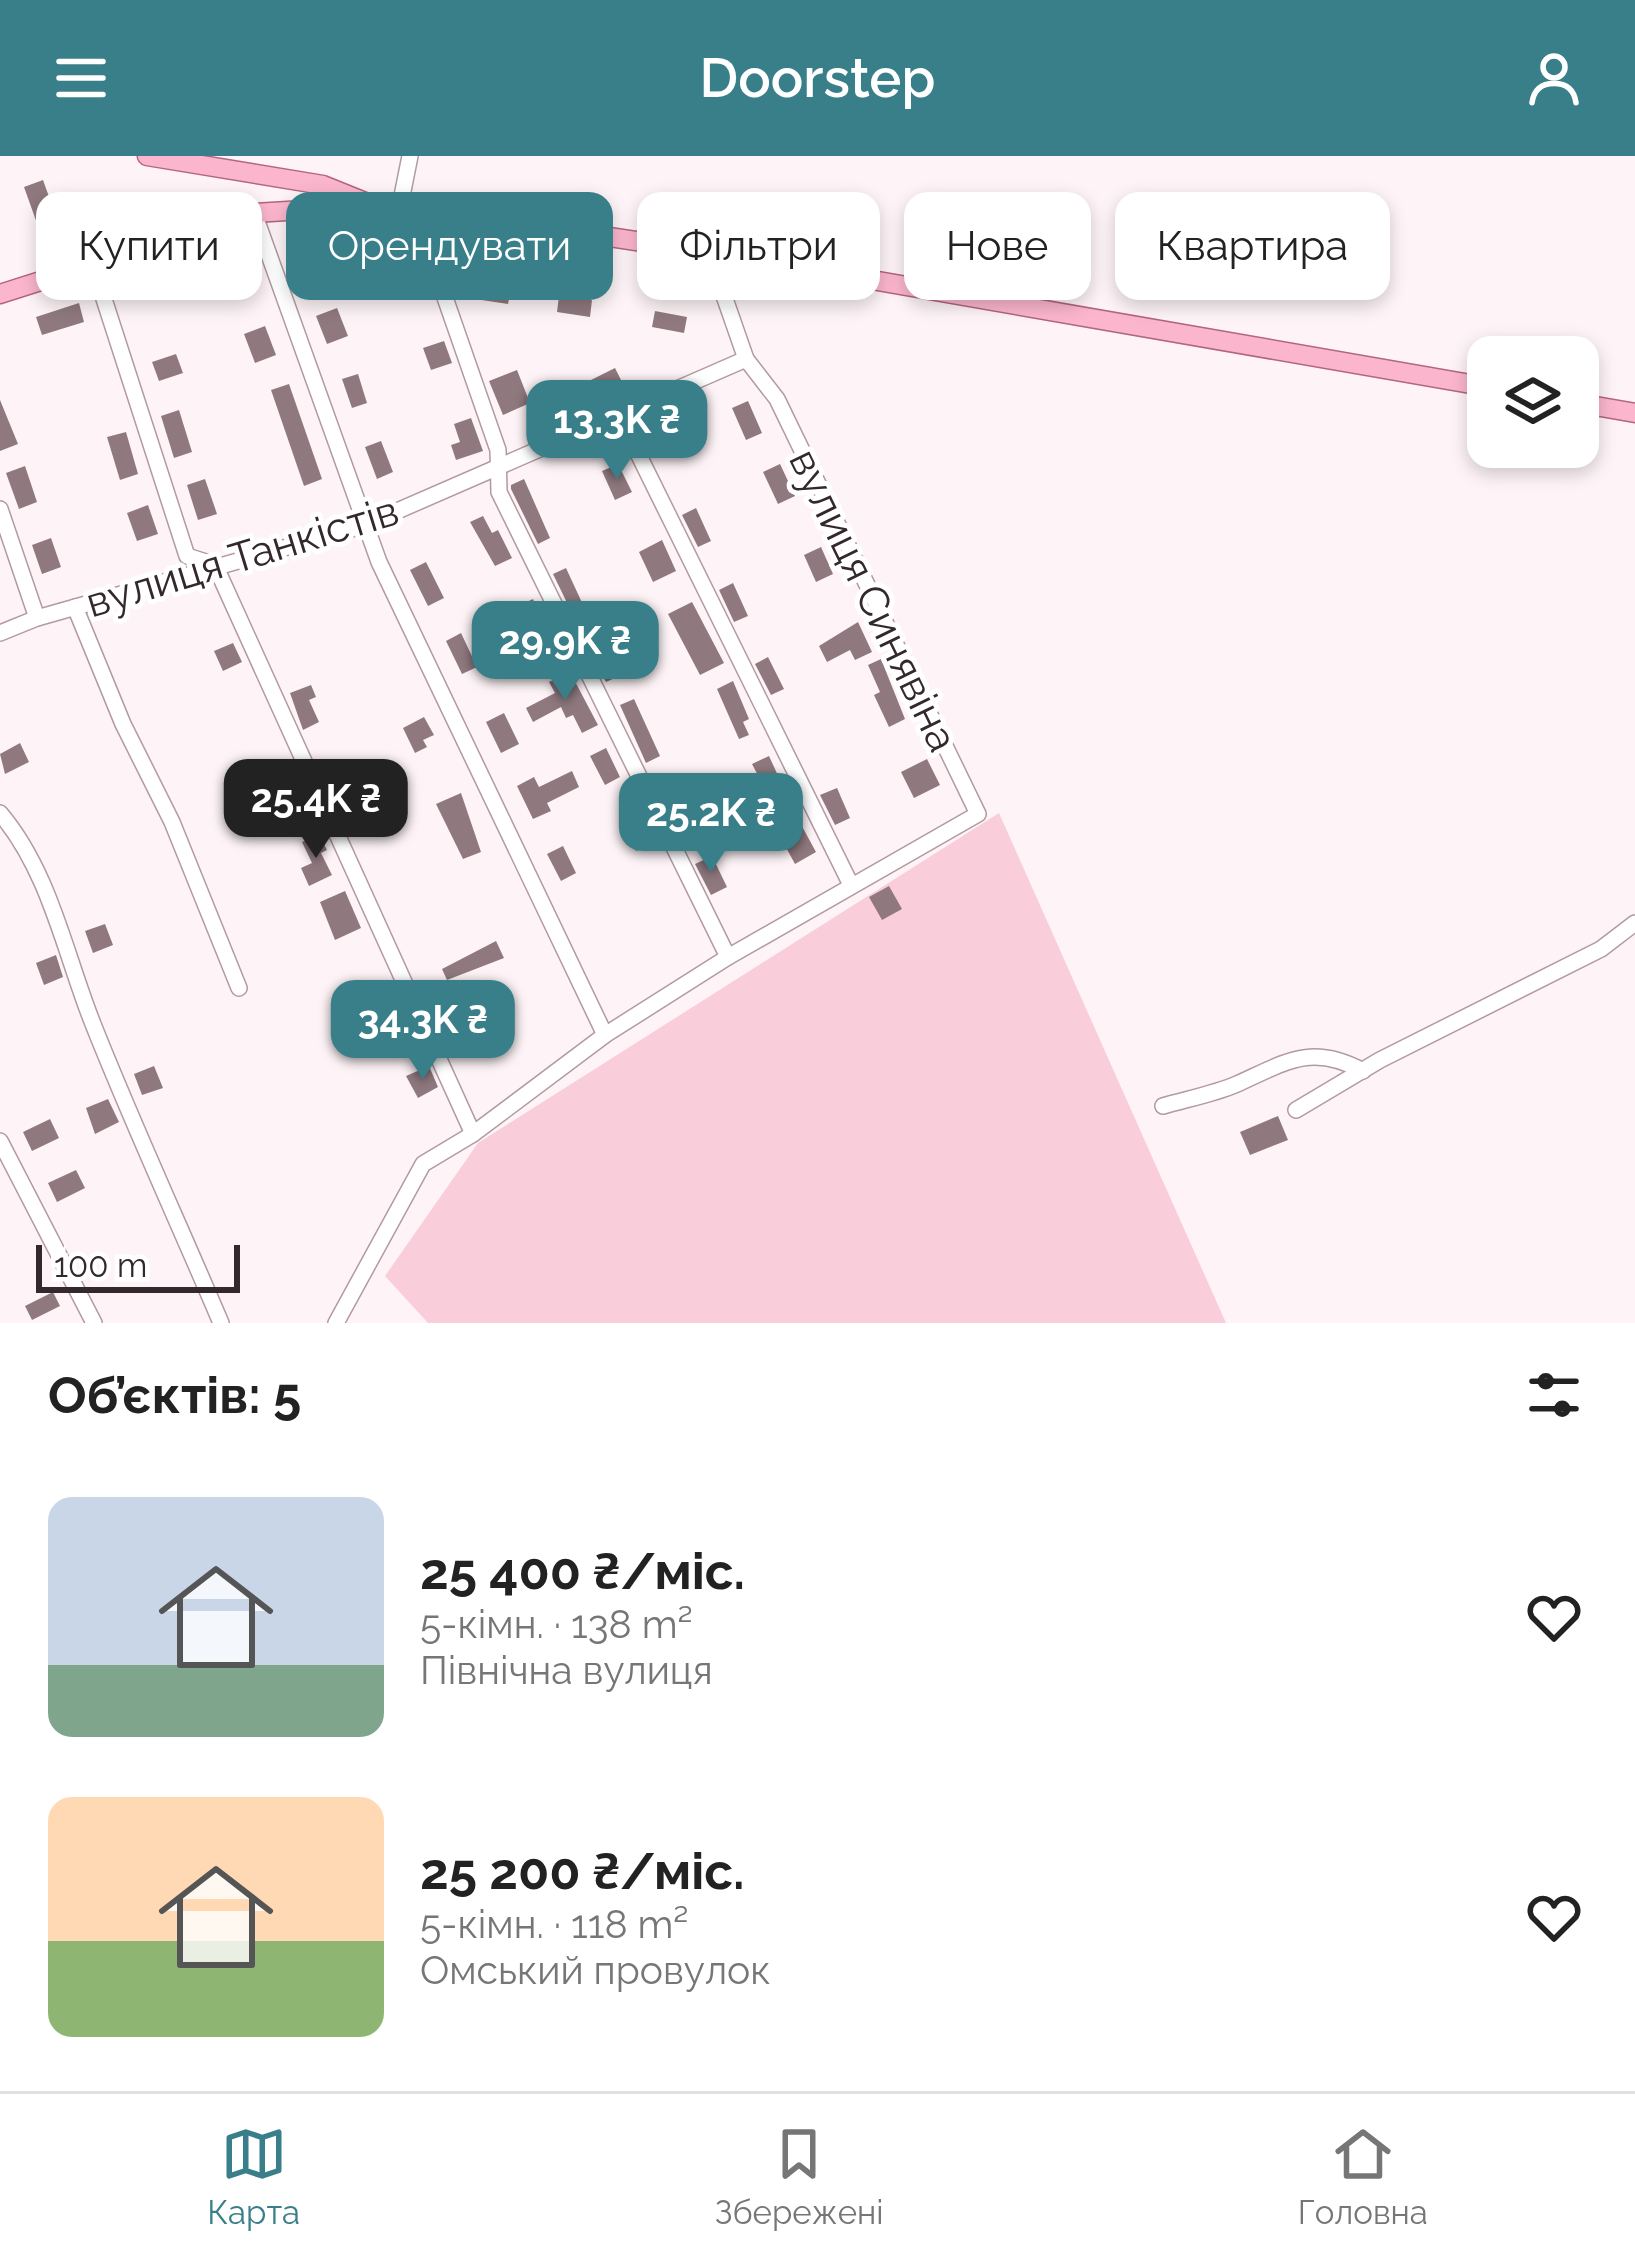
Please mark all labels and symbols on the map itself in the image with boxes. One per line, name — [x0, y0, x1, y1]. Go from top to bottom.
pin: 13.3K ₴ — [506, 380, 728, 482]
street label: вулиця Синявіна — [779, 441, 968, 759]
street label: вулиця Танкістів — [80, 486, 404, 627]
pin: 29.9K ₴ — [454, 601, 676, 703]
pin: 25.4K ₴ — [205, 759, 427, 861]
pin: 25.2K ₴ — [600, 773, 822, 875]
pin: 34.3K ₴ — [312, 980, 534, 1082]
scale bar — [36, 1239, 240, 1292]

